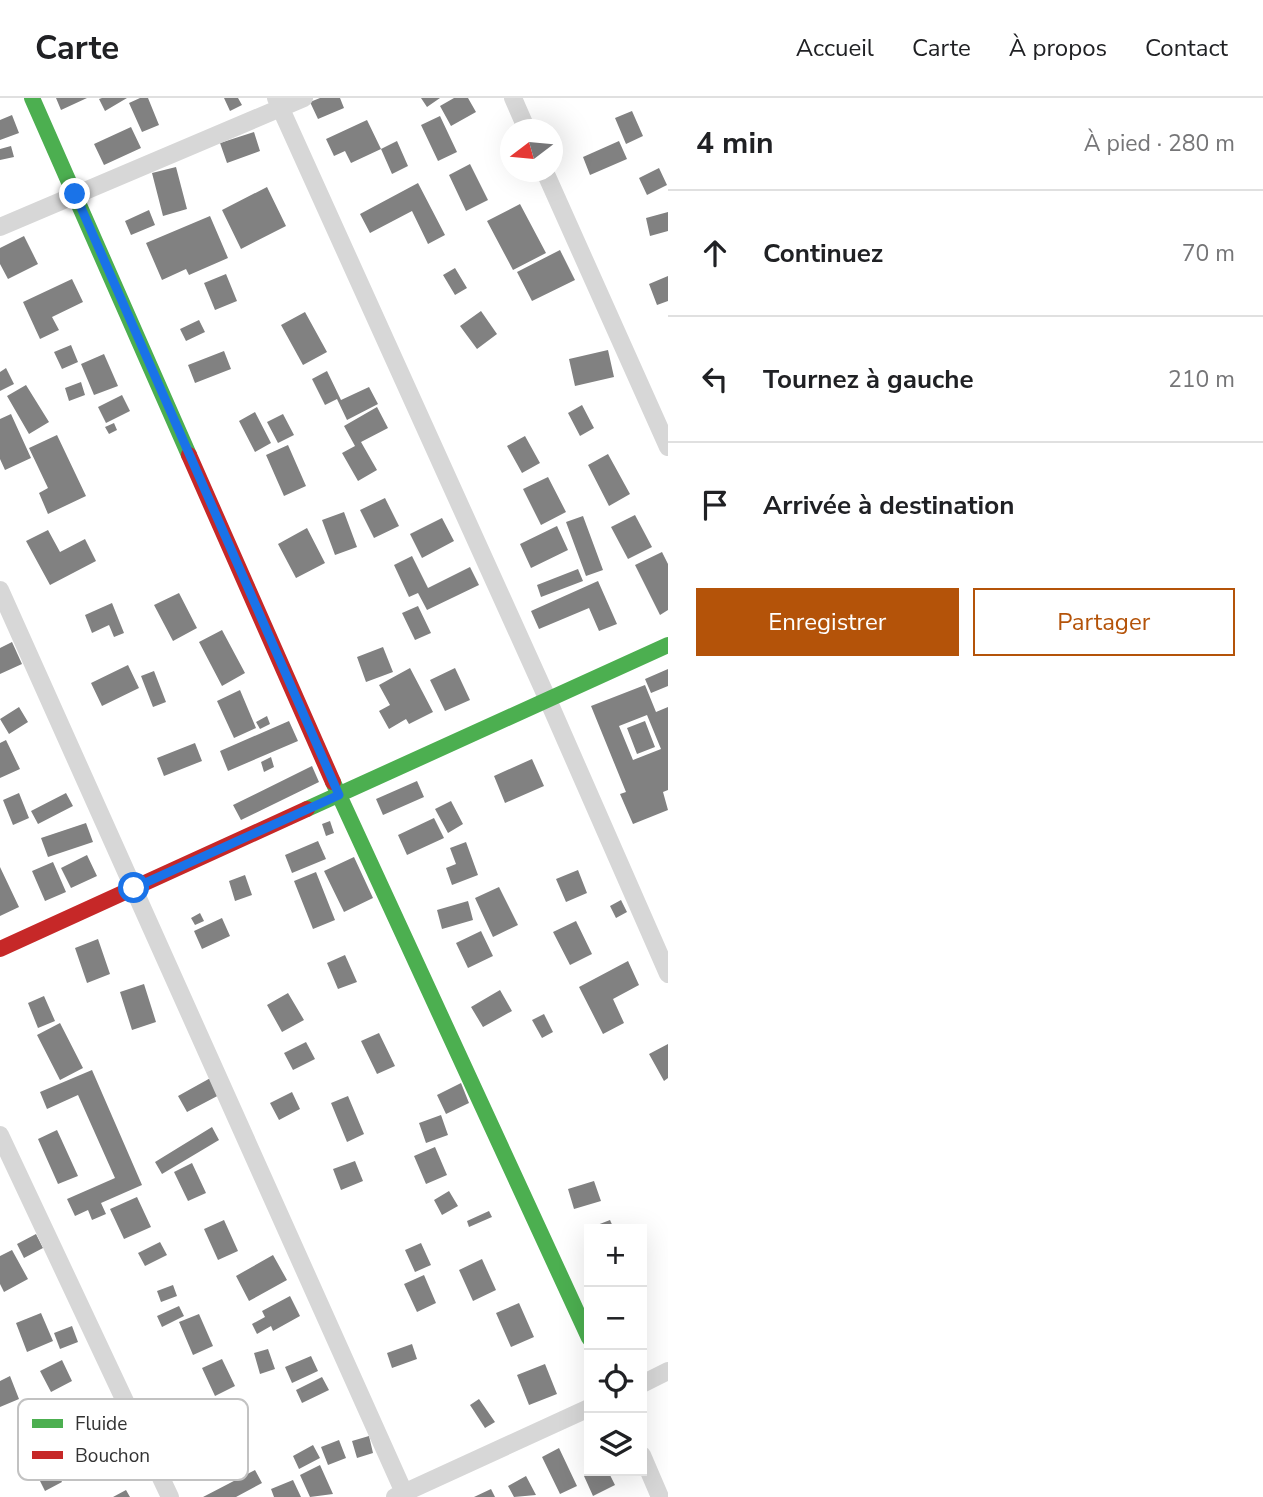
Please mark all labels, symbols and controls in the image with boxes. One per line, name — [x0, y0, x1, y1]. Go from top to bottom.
text: Carte — [35, 26, 119, 71]
text: Accueil — [796, 32, 874, 64]
text: Carte — [912, 32, 971, 64]
text: À propos — [1009, 32, 1107, 64]
text: Contact — [1145, 32, 1228, 64]
north arrow — [500, 119, 563, 182]
text: 4 min — [696, 123, 774, 164]
text: À pied · 280 m — [1084, 128, 1235, 159]
route end — [59, 178, 90, 209]
icon: ahead — [696, 234, 734, 272]
text: Continuez — [763, 236, 883, 271]
text: 70 m — [1182, 238, 1235, 269]
icon: left — [696, 360, 734, 398]
text: Tournez à gauche — [763, 362, 974, 397]
text: 210 m — [1168, 364, 1235, 395]
icon: arrive — [696, 486, 734, 524]
text: Arrivée à destination — [763, 488, 1014, 523]
button: Enregistrer — [696, 588, 959, 656]
button: Partager — [973, 588, 1235, 656]
route start — [118, 872, 149, 903]
map controls — [584, 1224, 647, 1476]
button: + — [584, 1224, 647, 1287]
button: − — [584, 1287, 647, 1350]
button: locate — [584, 1350, 647, 1413]
legend — [18, 1399, 248, 1480]
text: Fluide — [75, 1411, 127, 1437]
button: layers — [584, 1413, 647, 1476]
text: Bouchon — [75, 1443, 150, 1469]

